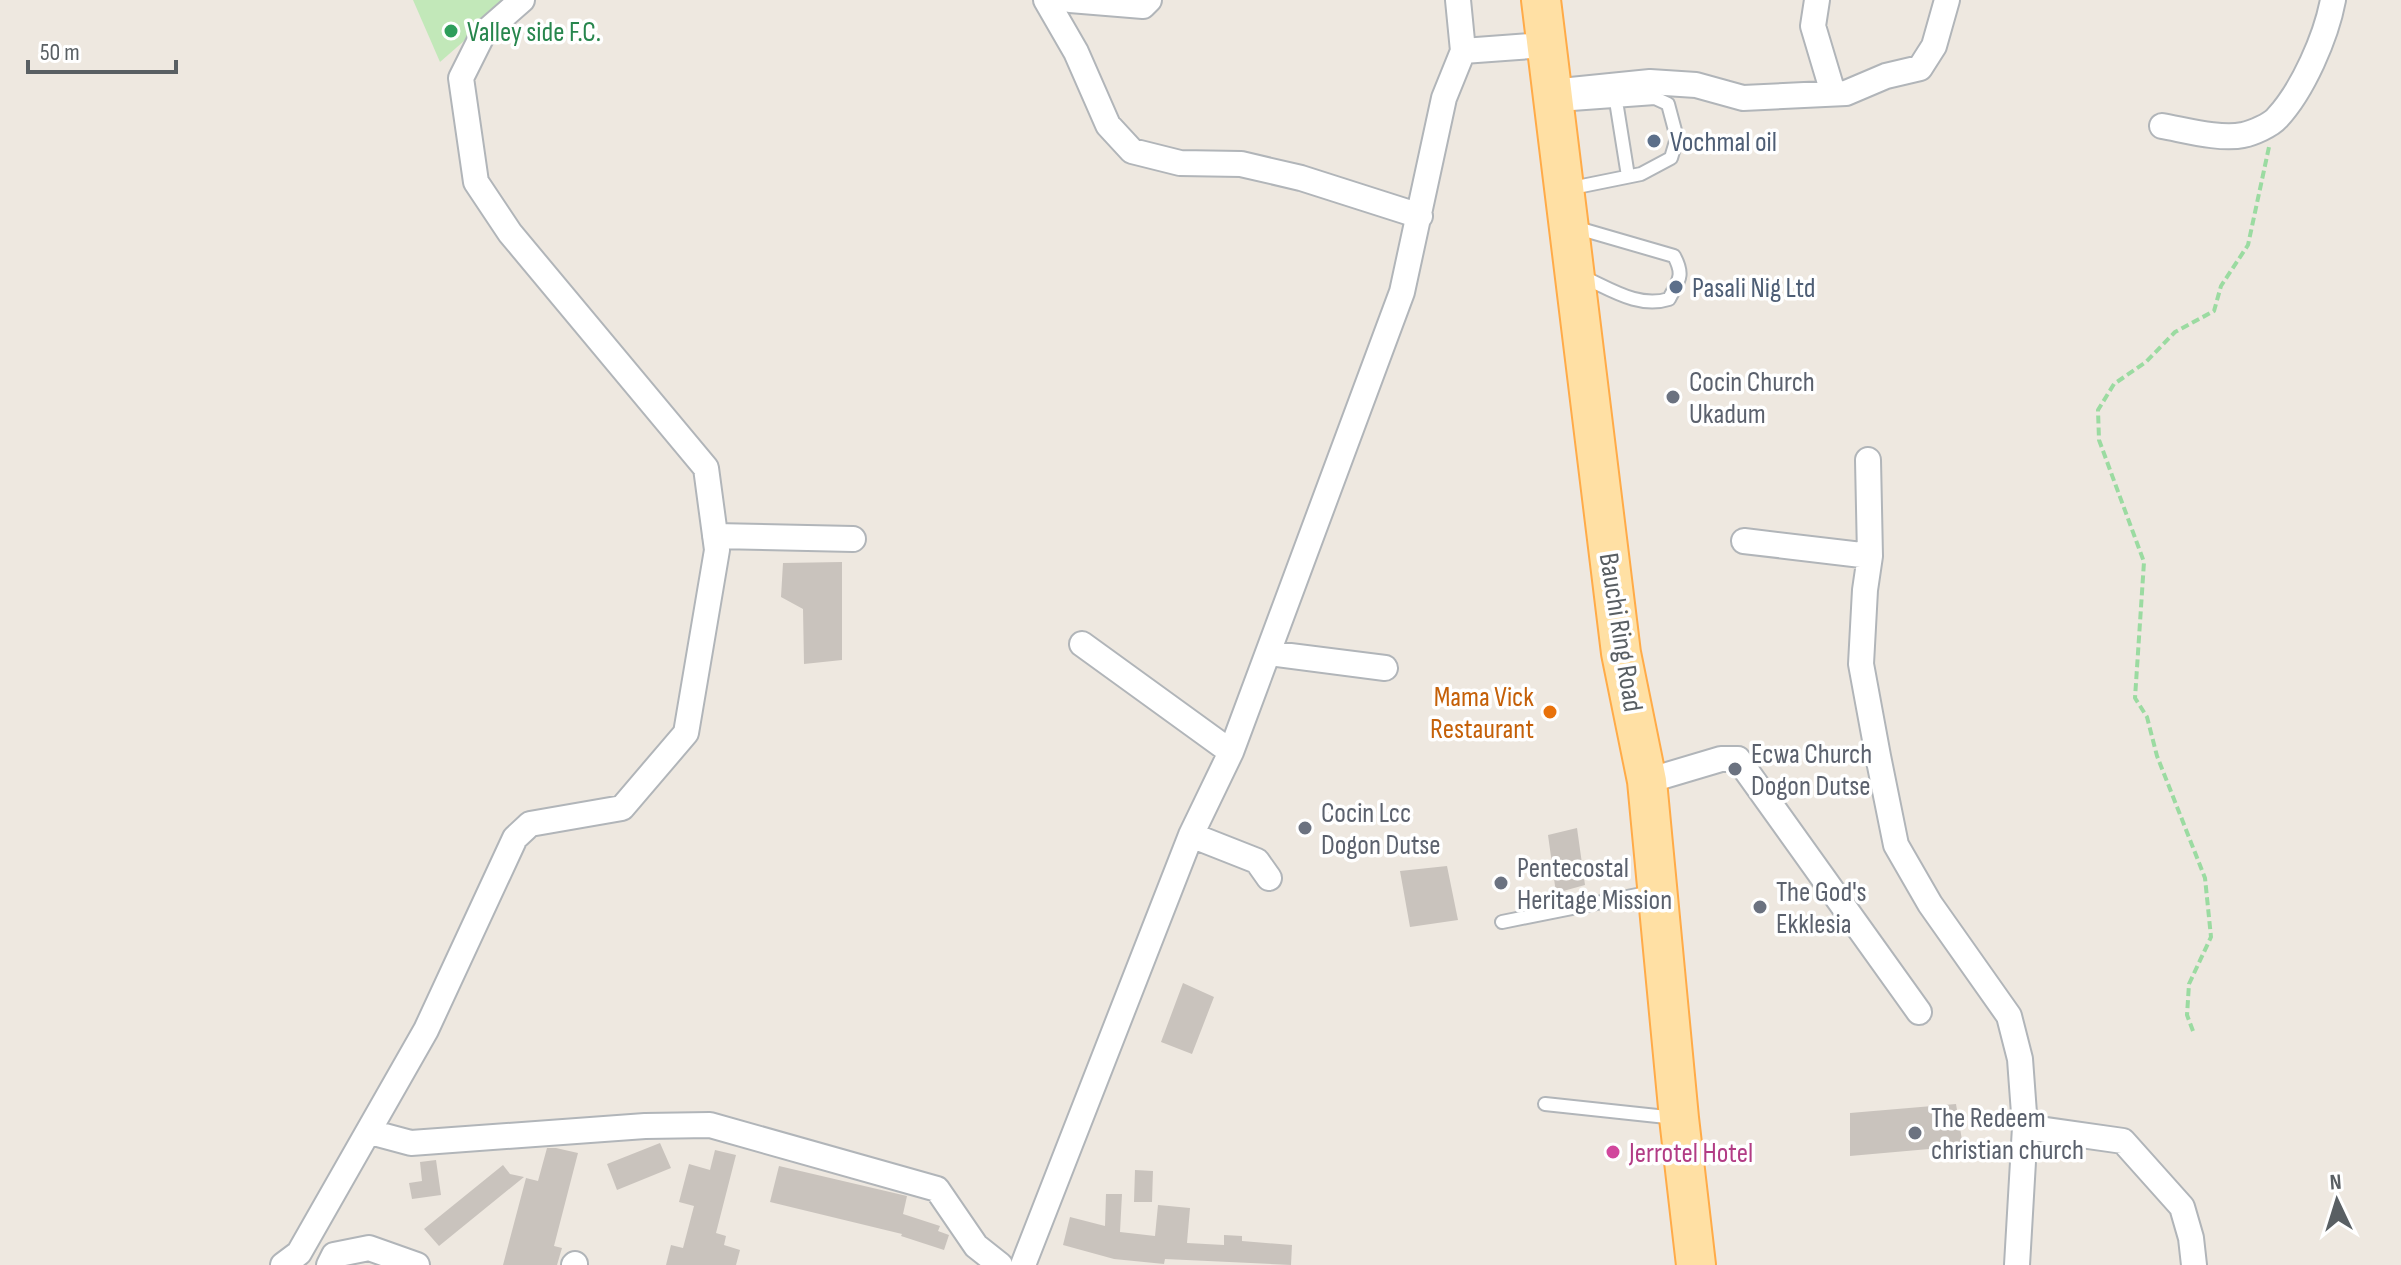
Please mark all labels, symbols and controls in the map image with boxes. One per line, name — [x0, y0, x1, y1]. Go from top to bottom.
place label: Valley side F.C. — [467, 16, 601, 49]
marker: Valley side F.C. — [442, 22, 460, 40]
scale bar — [28, 24, 176, 74]
text: 50 m — [40, 38, 80, 67]
place label: Vochmal oil — [1670, 126, 1777, 159]
marker: Vochmal oil — [1645, 132, 1663, 150]
place label: Pasali Nig Ltd — [1692, 272, 1815, 305]
marker: Pasali Nig Ltd — [1667, 278, 1685, 296]
place label: Cocin Church Ukadum — [1689, 366, 1815, 431]
marker: Cocin Church Ukadum — [1664, 388, 1682, 406]
street label: Bauchi Ring Road — [1592, 550, 1649, 714]
place label: Mama Vick Restaurant — [1430, 681, 1534, 746]
marker: Mama Vick Restaurant — [1541, 703, 1559, 721]
place label: Ecwa Church Dogon Dutse — [1751, 738, 1872, 803]
marker: Ecwa Church Dogon Dutse — [1726, 760, 1744, 778]
place label: Cocin Lcc Dogon Dutse — [1321, 797, 1441, 862]
marker: Cocin Lcc Dogon Dutse — [1296, 819, 1314, 837]
place label: Pentecostal Heritage Mission — [1517, 852, 1672, 917]
marker: Pentecostal Heritage Mission — [1492, 874, 1510, 892]
place label: The God's Ekklesia — [1776, 876, 1867, 941]
marker: The God's Ekklesia — [1751, 898, 1769, 916]
place label: The Redeem christian church — [1931, 1102, 2084, 1167]
marker: The Redeem christian church — [1906, 1124, 1924, 1142]
place label: Jerrotel Hotel — [1628, 1137, 1753, 1170]
marker: Jerrotel Hotel — [1604, 1143, 1622, 1161]
north arrow — [2297, 1161, 2377, 1241]
text: N — [2329, 1169, 2343, 1196]

